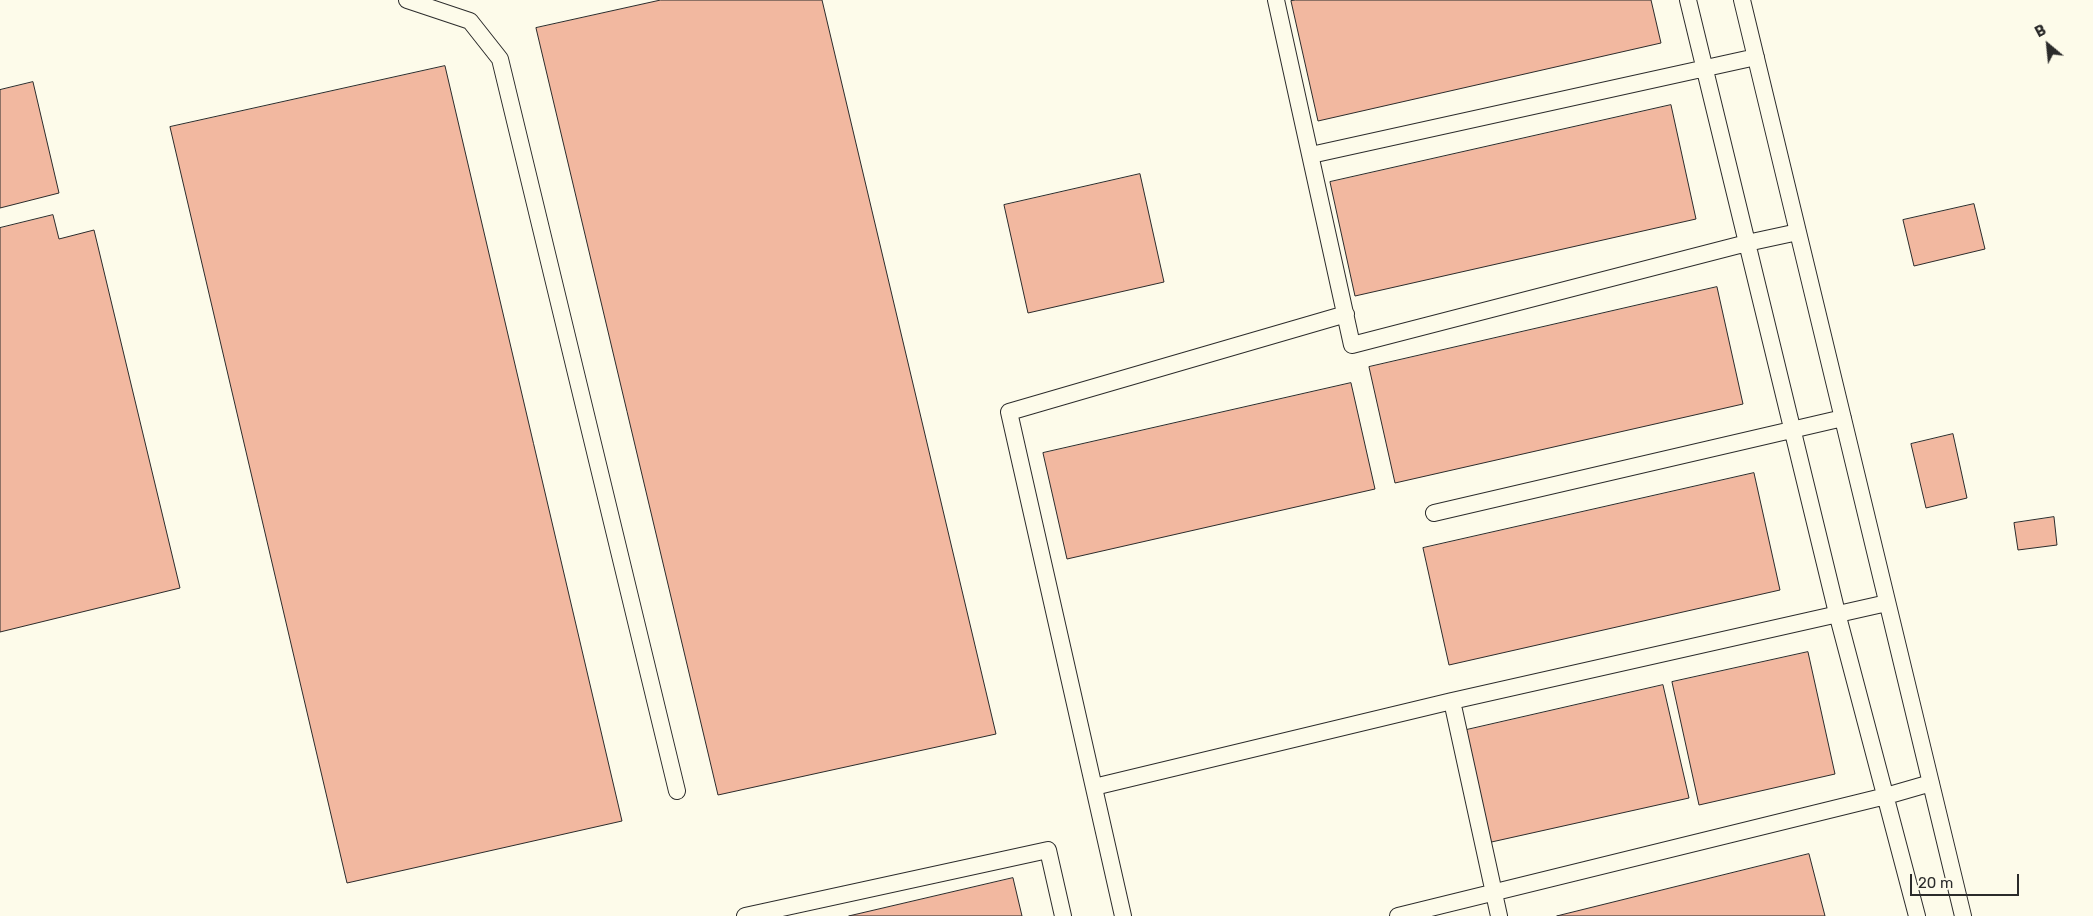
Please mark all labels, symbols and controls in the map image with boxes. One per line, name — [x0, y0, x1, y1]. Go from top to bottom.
north arrow — [2023, 20, 2073, 70]
text: B — [2032, 21, 2049, 41]
scale bar — [1913, 864, 2022, 896]
text: 20 m — [1918, 874, 1953, 892]

